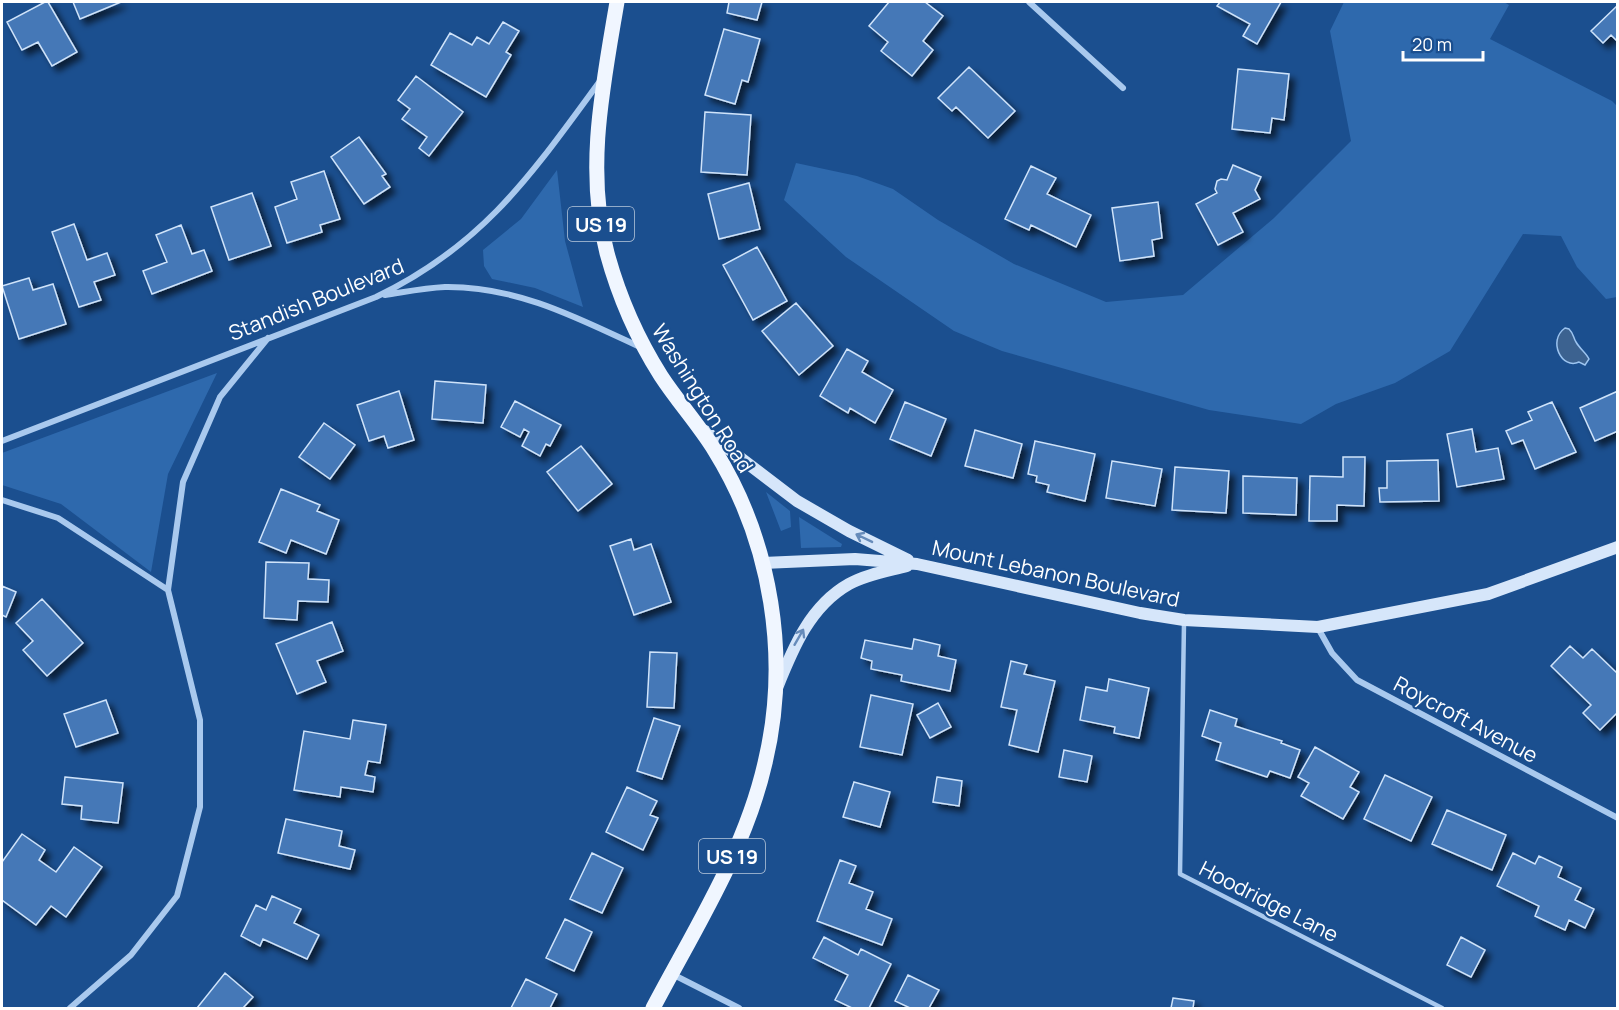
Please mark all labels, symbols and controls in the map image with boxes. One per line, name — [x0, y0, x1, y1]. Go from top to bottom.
scale bar — [1403, 24, 1482, 62]
text: 20 m — [1412, 32, 1452, 56]
road number: US 19 — [568, 207, 634, 241]
street label: Standish Boulevard — [224, 251, 408, 347]
street label: Washington Road — [646, 318, 760, 478]
one-way arrow — [856, 532, 874, 544]
street label: Mount Lebanon Boulevard — [930, 533, 1182, 613]
one-way arrow — [793, 629, 805, 646]
street label: Roycroft Avenue — [1389, 669, 1543, 769]
road number: US 19 — [699, 839, 765, 873]
street label: Hoodridge Lane — [1195, 854, 1343, 948]

